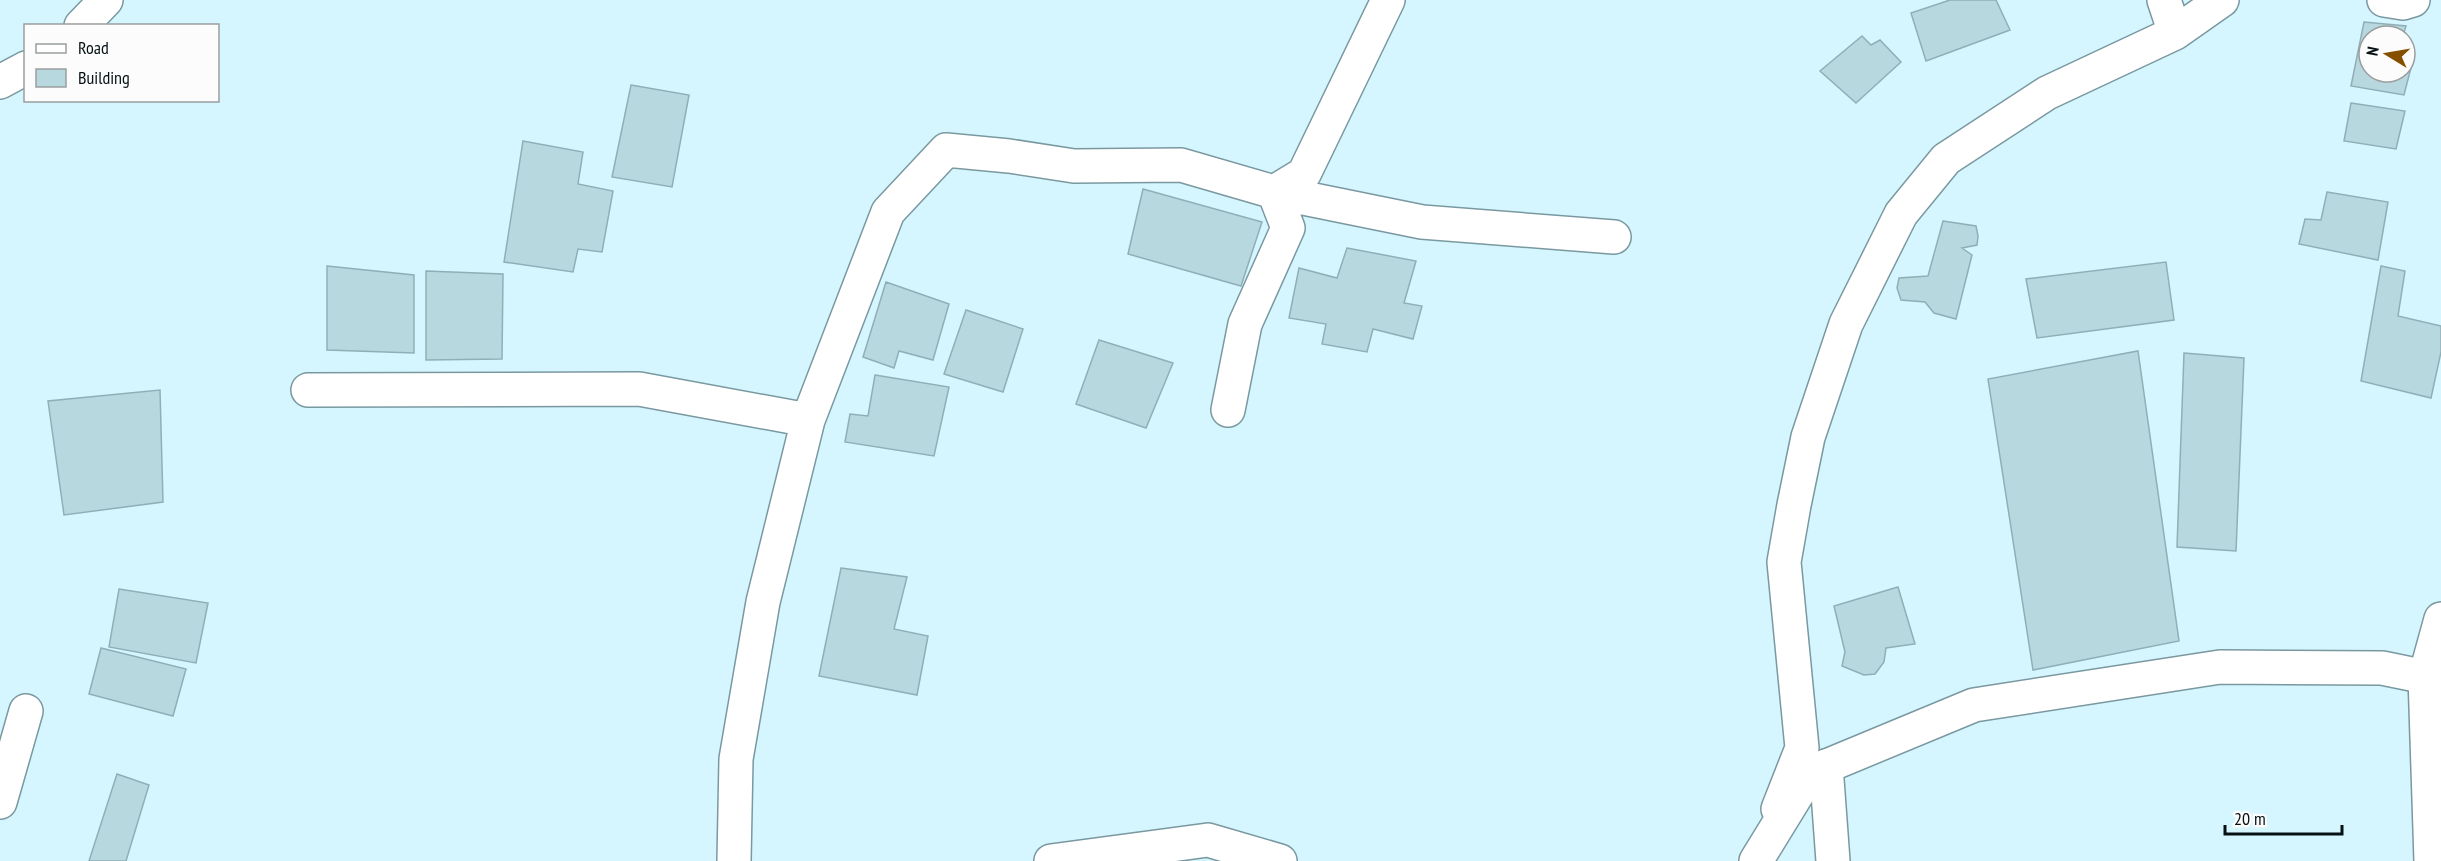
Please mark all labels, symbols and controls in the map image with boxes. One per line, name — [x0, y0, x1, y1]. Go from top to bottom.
legend — [24, 24, 219, 102]
north arrow — [2357, 24, 2417, 84]
text: Road — [78, 36, 109, 59]
text: N — [2362, 45, 2383, 57]
text: Building — [78, 66, 130, 89]
scale bar — [2225, 798, 2342, 836]
text: 20 m — [2234, 807, 2266, 830]

